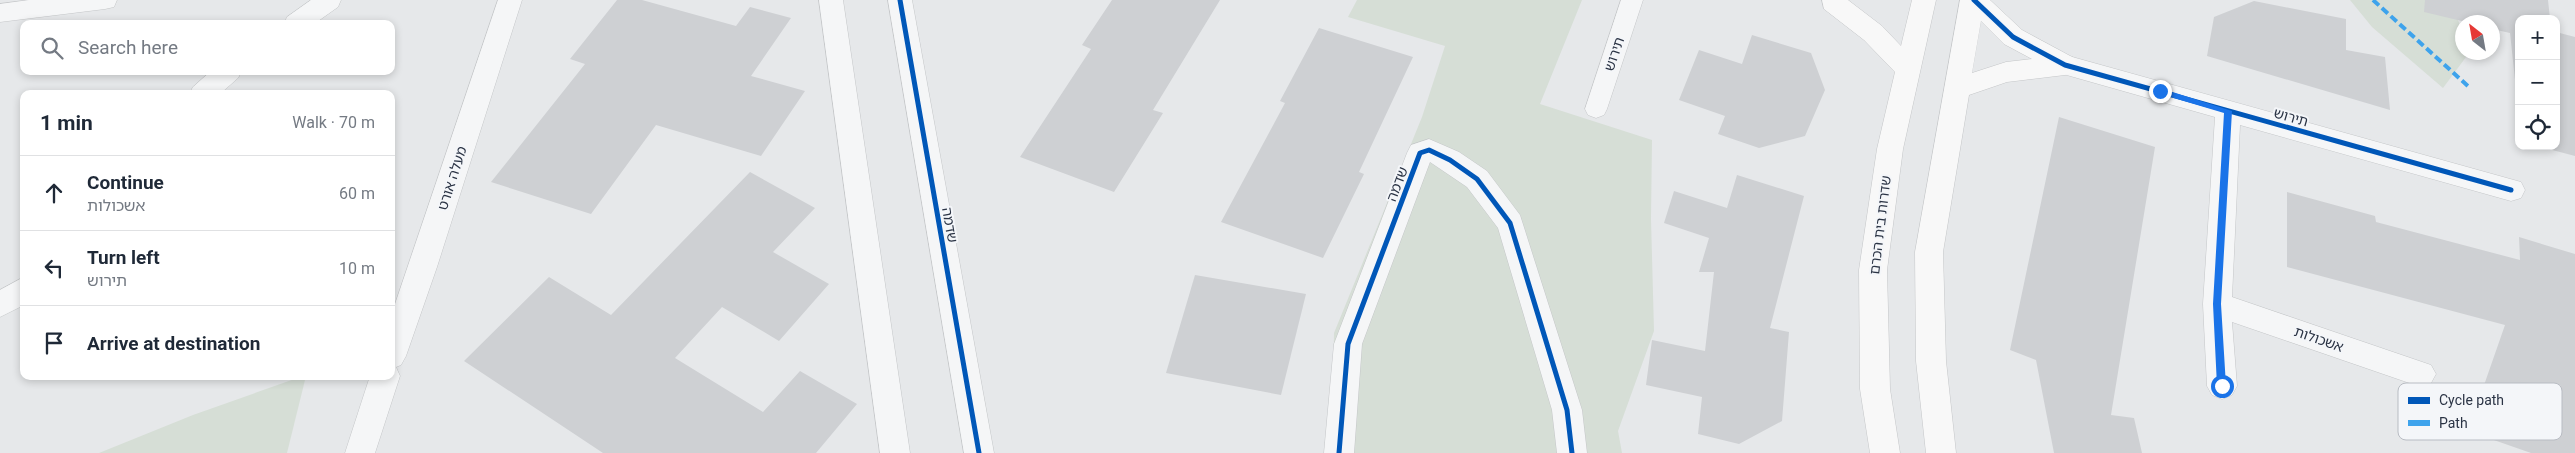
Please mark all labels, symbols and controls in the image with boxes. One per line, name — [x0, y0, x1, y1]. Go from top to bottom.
north arrow — [2455, 15, 2500, 60]
map controls — [2515, 15, 2560, 150]
button: + — [2515, 15, 2560, 60]
search box — [20, 20, 395, 75]
icon: search — [38, 34, 66, 62]
street label: תירוש — [1601, 35, 1627, 73]
text: Search here — [78, 36, 178, 59]
button: − — [2515, 60, 2560, 105]
route end — [2149, 80, 2172, 103]
street label: תירוש — [2272, 104, 2310, 130]
button: locate — [2515, 105, 2560, 150]
text: 1 min — [40, 111, 93, 135]
text: Walk · 70 m — [292, 113, 375, 132]
street label: מעלה אורט — [434, 144, 470, 212]
street label: שדמה — [1383, 164, 1411, 204]
text: Continue — [87, 171, 164, 194]
street label: שדרות בית הכרם — [1866, 175, 1894, 275]
icon: ahead — [40, 179, 68, 207]
text: 60 m — [339, 184, 375, 203]
text: אשכולות — [87, 196, 145, 215]
street label: שדמה — [939, 206, 961, 244]
text: Turn left — [87, 246, 160, 269]
icon: left — [40, 254, 68, 282]
text: 10 m — [339, 259, 375, 278]
text: תירוש — [87, 271, 127, 290]
street label: אשכולות — [2292, 323, 2346, 355]
icon: arrive — [40, 329, 68, 357]
text: Arrive at destination — [87, 332, 260, 355]
route start — [2211, 375, 2234, 398]
legend — [2398, 383, 2562, 440]
text: Cycle path — [2439, 392, 2504, 408]
text: Path — [2439, 415, 2468, 431]

